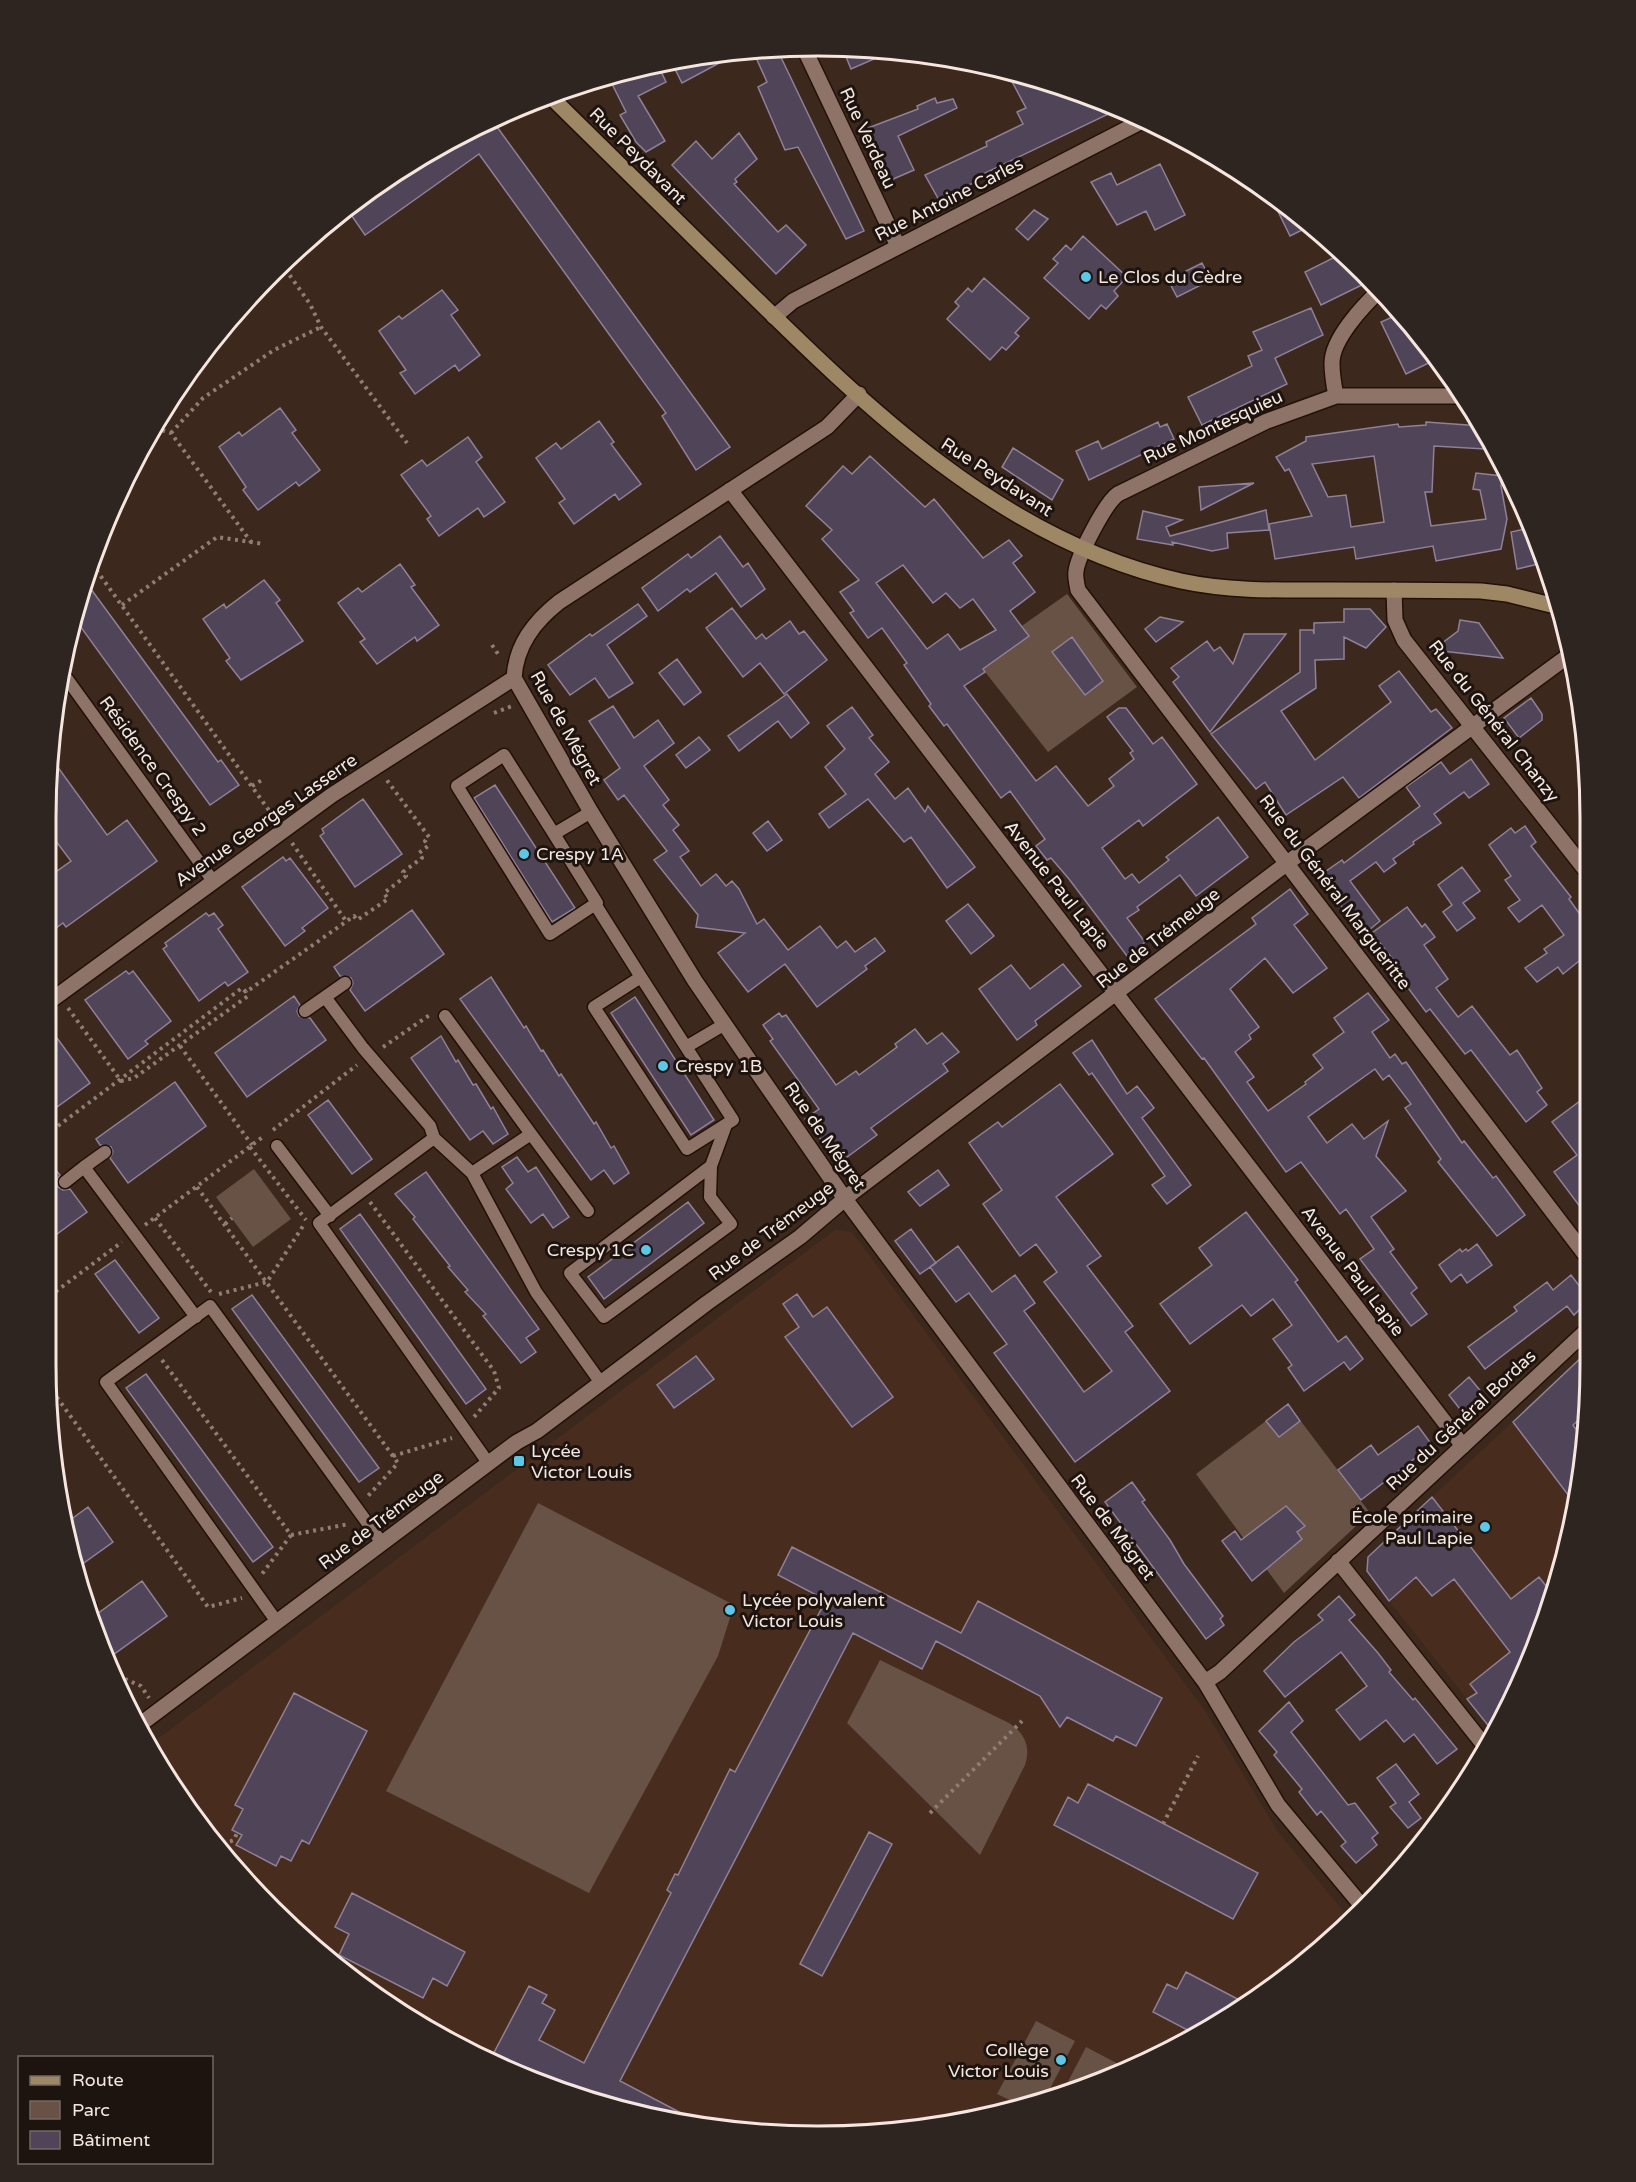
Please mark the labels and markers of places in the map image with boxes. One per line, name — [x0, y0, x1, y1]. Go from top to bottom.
place label: Le Clos du Cèdre — [1098, 266, 1242, 288]
marker: Le Clos du Cèdre — [1079, 270, 1093, 284]
place label: Crespy 1A — [536, 843, 624, 865]
marker: Crespy 1A — [517, 847, 531, 861]
place label: Crespy 1B — [675, 1055, 762, 1077]
marker: Crespy 1B — [656, 1059, 670, 1073]
place label: Crespy 1C — [547, 1239, 634, 1261]
marker: Crespy 1C — [639, 1243, 653, 1257]
place label: Lycée Victor Louis — [531, 1440, 632, 1483]
marker: Lycée Victor Louis — [512, 1454, 526, 1468]
place label: École primaire Paul Lapie — [1351, 1506, 1473, 1549]
marker: École primaire Paul Lapie — [1478, 1520, 1492, 1534]
place label: Lycée polyvalent Victor Louis — [742, 1589, 885, 1632]
marker: Lycée polyvalent Victor Louis — [723, 1603, 737, 1617]
place label: Collège Victor Louis — [948, 2039, 1049, 2082]
marker: Collège Victor Louis — [1054, 2053, 1068, 2067]

